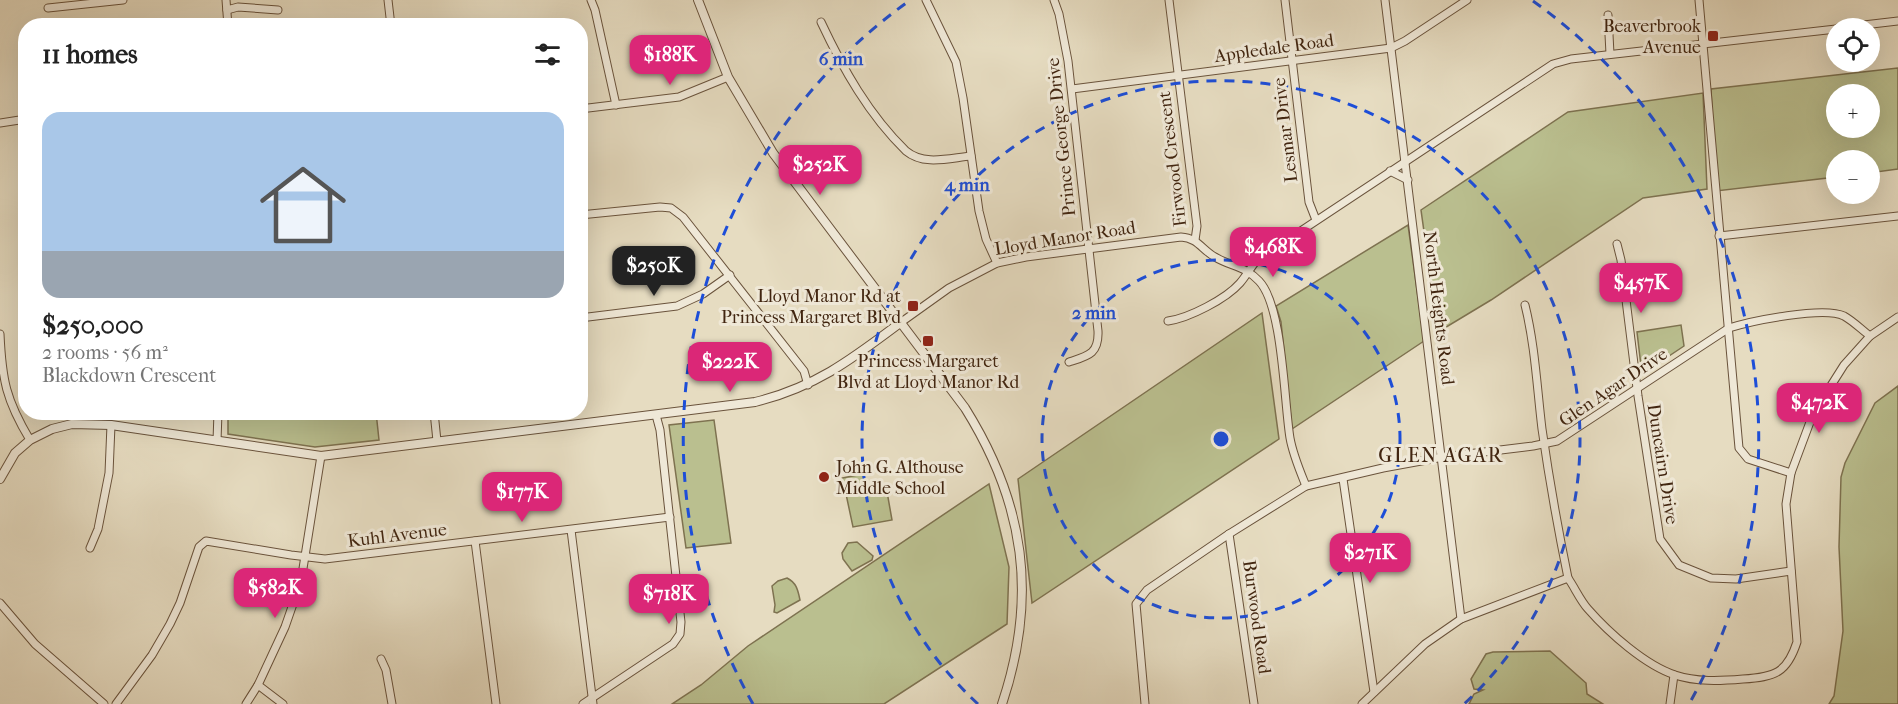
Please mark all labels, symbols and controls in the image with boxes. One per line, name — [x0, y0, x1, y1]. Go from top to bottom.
place label: Beaverbrook Avenue — [1603, 16, 1702, 58]
map controls — [1826, 18, 1880, 204]
button: locate — [1826, 18, 1880, 72]
marker: Beaverbrook Avenue — [1706, 29, 1720, 43]
street label: Appledale Road — [1212, 30, 1335, 67]
pin: $188K — [628, 35, 712, 86]
icon: filters — [531, 38, 564, 71]
text: 11 homes — [42, 39, 138, 70]
text: $188K — [644, 43, 696, 66]
text: 6 min — [819, 49, 864, 70]
street label: Prince George Drive — [1043, 56, 1080, 217]
street label: Lesmar Drive — [1269, 76, 1302, 183]
button: + — [1826, 84, 1880, 138]
street label: Firwood Crescent — [1154, 89, 1191, 228]
pin: $252K — [778, 145, 862, 196]
button: − — [1826, 150, 1880, 204]
icon: home — [249, 151, 357, 259]
text: $252K — [793, 153, 847, 176]
text: 4 min — [943, 175, 990, 196]
street label: Lloyd Manor Road — [993, 217, 1137, 260]
pin: $468K — [1231, 227, 1315, 278]
street label: North Heights Road — [1419, 230, 1458, 387]
text: $468K — [1244, 235, 1302, 258]
pin: $250K — [612, 246, 696, 297]
text: $250K — [626, 254, 682, 277]
pin: $457K — [1599, 263, 1683, 314]
text: $457K — [1613, 271, 1669, 294]
place label: Lloyd Manor Rd at Princess Margaret Blvd — [721, 286, 902, 328]
marker: Lloyd Manor Rd at Princess Margaret Blvd — [906, 299, 920, 313]
text: 2 min — [1072, 303, 1116, 324]
text: $250,000 — [42, 310, 144, 341]
marker: Princess Margaret Blvd at Lloyd Manor Rd — [921, 334, 935, 348]
text: 2 rooms · 56 m² — [42, 341, 168, 364]
pin: $222K — [688, 342, 772, 393]
street label: Glen Agar Drive — [1555, 343, 1671, 431]
text: $222K — [702, 350, 758, 373]
place label: Princess Margaret Blvd at Lloyd Manor Rd — [837, 351, 1019, 393]
text: Blackdown Crescent — [42, 364, 216, 387]
pin: $472K — [1777, 383, 1861, 434]
text: $472K — [1791, 391, 1847, 414]
street label: Duncairn Drive — [1643, 402, 1682, 526]
centre of rings — [1211, 429, 1231, 449]
district label: GLEN AGAR — [1378, 444, 1504, 467]
place label: John G. Althouse Middle School — [834, 457, 964, 499]
marker: John G. Althouse Middle School — [817, 470, 831, 484]
pin: $177K — [480, 472, 564, 523]
text: $177K — [496, 480, 548, 503]
street label: Kuhl Avenue — [346, 519, 448, 552]
pin: $271K — [1328, 533, 1412, 584]
text: $271K — [1344, 541, 1396, 564]
street label: Burwood Road — [1238, 559, 1275, 676]
pin: $582K — [233, 568, 317, 619]
pin: $718K — [627, 574, 711, 625]
text: $582K — [248, 576, 302, 599]
text: $718K — [643, 582, 695, 605]

